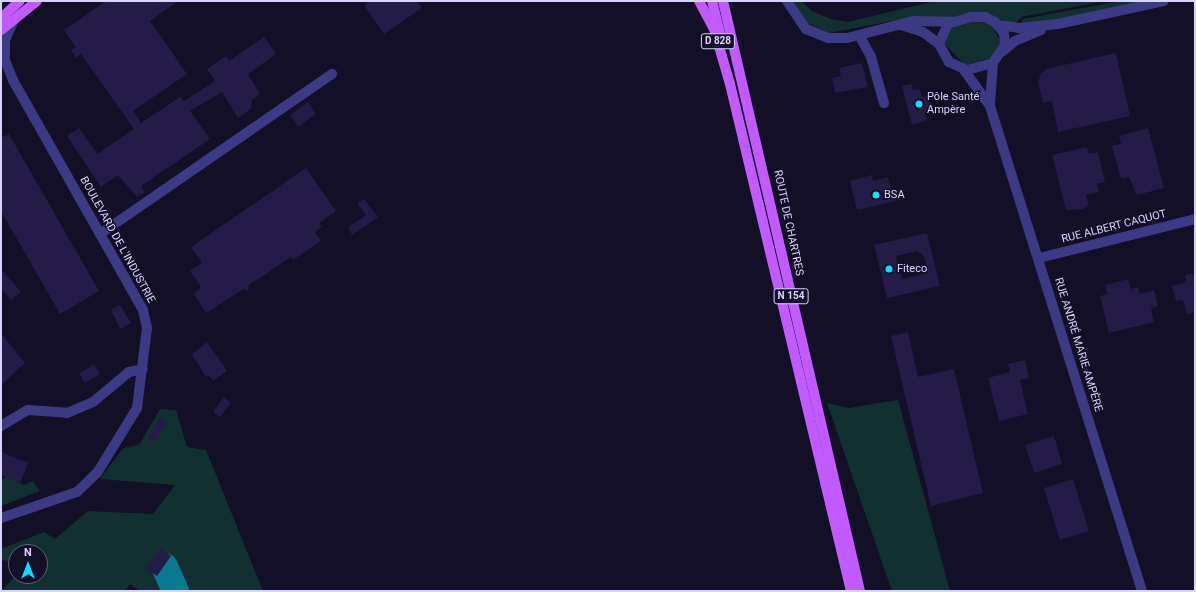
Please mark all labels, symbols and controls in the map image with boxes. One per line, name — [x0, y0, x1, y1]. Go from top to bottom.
road number: D 828 — [700, 33, 736, 49]
place label: Pôle Santé Ampère — [927, 91, 979, 117]
marker: Pôle Santé Ampère — [914, 99, 924, 109]
street label: ROUTE DE CHARTRES — [770, 169, 806, 277]
street label: BOULEVARD DE L'INDUSTRIE — [77, 174, 157, 306]
place label: BSA — [884, 188, 905, 202]
marker: BSA — [871, 190, 881, 200]
street label: RUE ALBERT CAQUOT — [1060, 208, 1168, 246]
place label: Fiteco — [897, 262, 927, 276]
marker: Fiteco — [884, 264, 894, 274]
street label: RUE ANDRÉ MARIE AMPÈRE — [1051, 276, 1105, 414]
road number: N 154 — [773, 288, 809, 304]
north arrow — [8, 544, 48, 584]
text: N — [24, 546, 32, 559]

